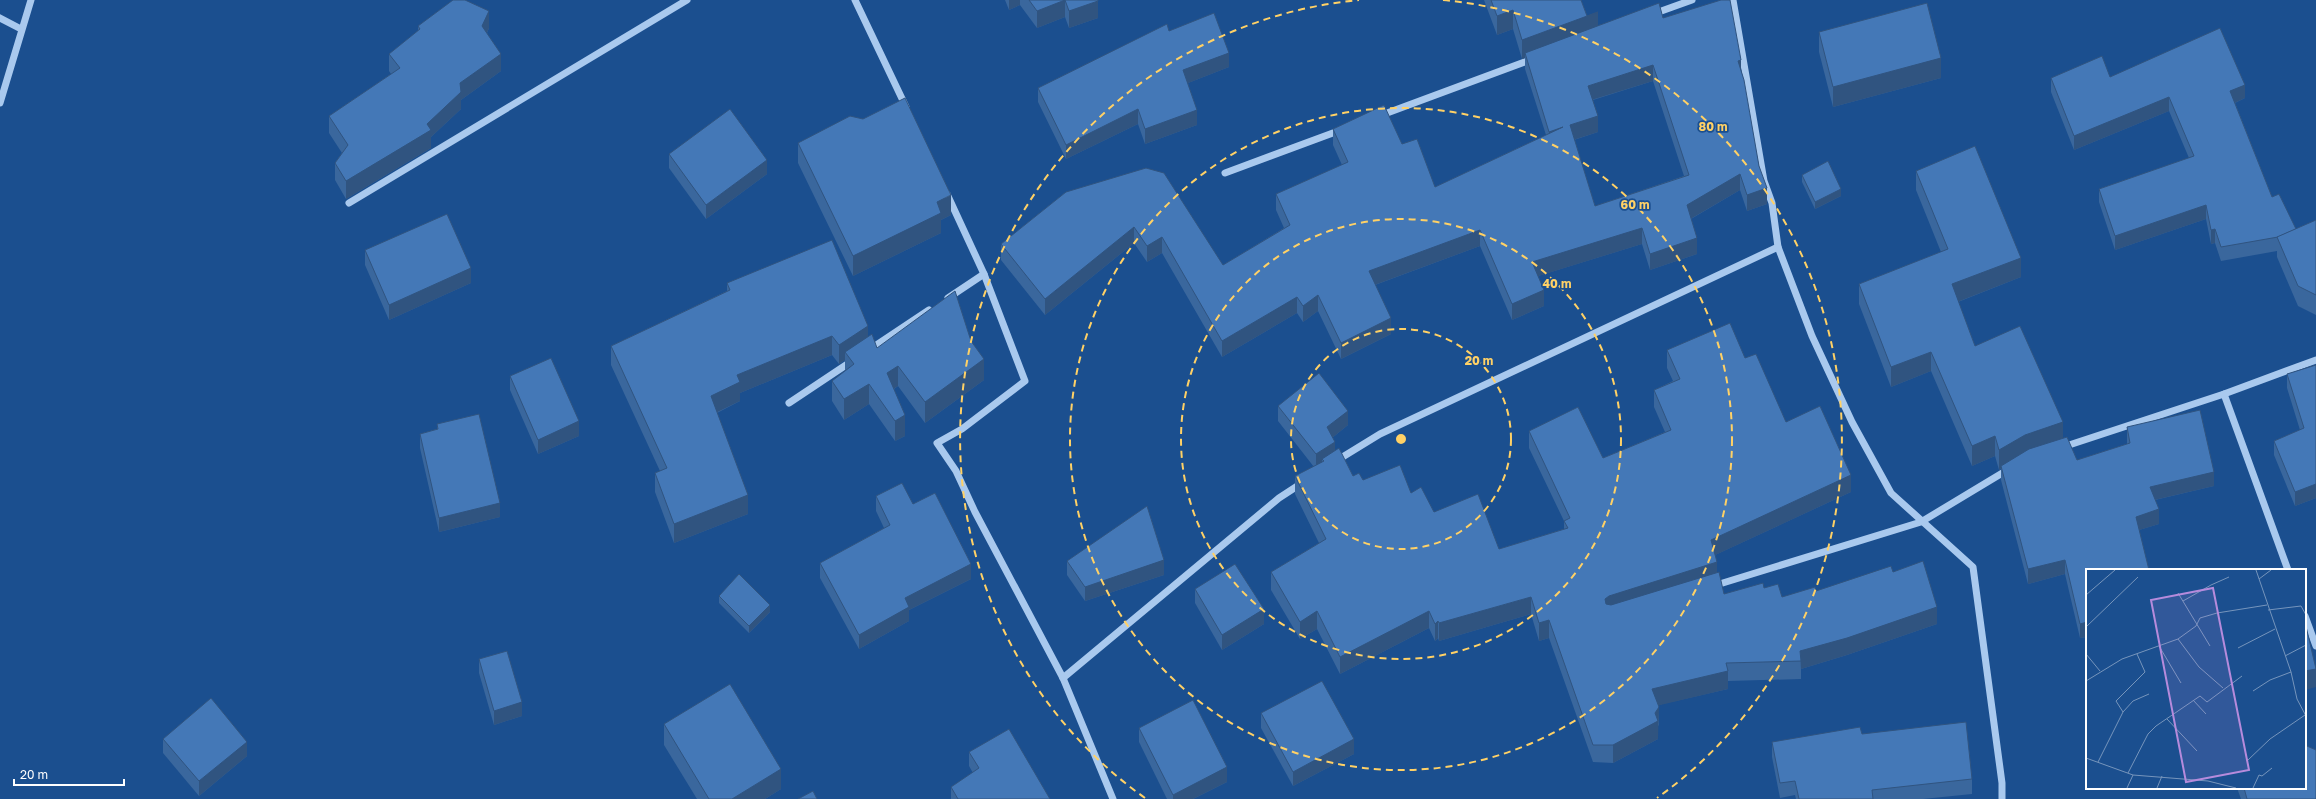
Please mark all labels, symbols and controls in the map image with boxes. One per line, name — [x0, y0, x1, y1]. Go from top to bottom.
text: 80 m — [1699, 119, 1727, 134]
text: 60 m — [1621, 197, 1649, 212]
text: 40 m — [1543, 276, 1571, 291]
text: 20 m — [1465, 353, 1493, 368]
centre of rings — [1394, 432, 1408, 446]
inset map — [2086, 569, 2306, 789]
scale bar — [14, 761, 124, 787]
text: 20 m — [20, 767, 48, 782]

